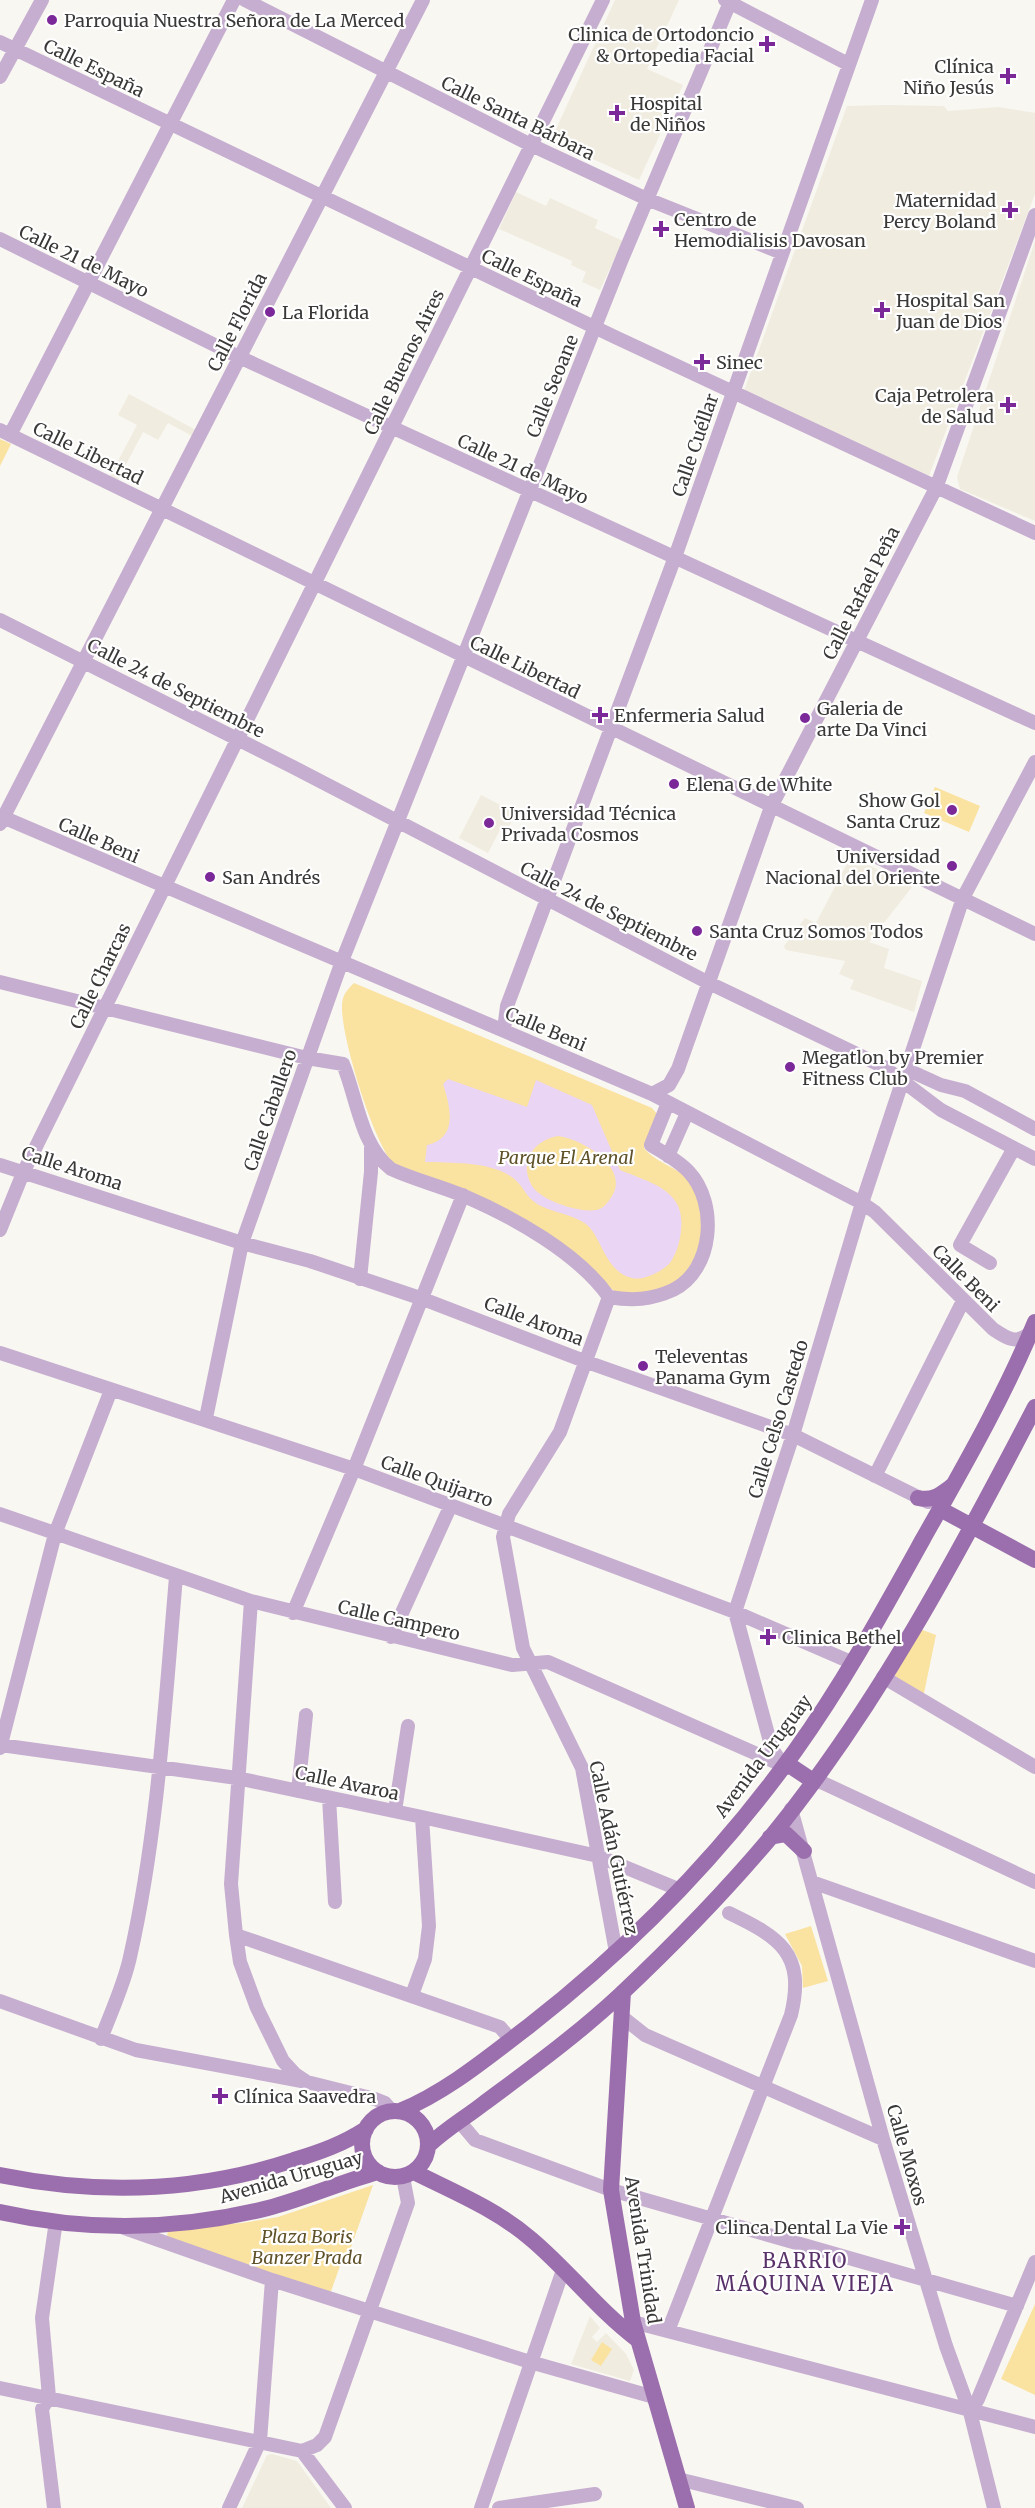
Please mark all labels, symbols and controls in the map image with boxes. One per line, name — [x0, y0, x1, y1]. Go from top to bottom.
place label: Parroquia Nuestra Señora de La Merced — [64, 9, 404, 32]
marker: Parroquia Nuestra Señora de La Merced — [45, 13, 59, 27]
place label: Clinica de Ortodoncio & Ortopedia Facial — [568, 23, 754, 67]
street label: Calle España — [40, 34, 149, 102]
marker: Clinica de Ortodoncio & Ortopedia Facial — [758, 35, 776, 53]
place label: Clínica Niño Jesús — [903, 55, 994, 99]
marker: Clínica Niño Jesús — [999, 67, 1017, 85]
street label: Calle Santa Bárbara — [437, 71, 599, 165]
place label: Hospital de Niños — [630, 92, 706, 136]
marker: Hospital de Niños — [608, 104, 626, 122]
place label: Maternidad Percy Boland — [883, 189, 996, 233]
marker: Maternidad Percy Boland — [1001, 201, 1019, 219]
place label: Centro de Hemodialisis Davosan — [674, 208, 866, 252]
street label: Calle 21 de Mayo — [15, 220, 153, 302]
marker: Centro de Hemodialisis Davosan — [652, 220, 670, 238]
street label: Calle España — [478, 244, 587, 312]
street label: Calle Florida — [202, 268, 272, 375]
street label: Calle Buenos Aires — [359, 285, 449, 439]
place label: Hospital San Juan de Dios — [895, 289, 1005, 333]
place label: La Florida — [282, 301, 370, 324]
marker: Hospital San Juan de Dios — [873, 301, 891, 319]
marker: La Florida — [263, 305, 277, 319]
street label: Calle Seoane — [521, 331, 583, 441]
place label: Sinec — [716, 351, 763, 374]
marker: Sinec — [693, 353, 711, 371]
place label: Caja Petrolera de Salud — [875, 384, 994, 428]
street label: Calle Cuéllar — [667, 390, 723, 500]
marker: Caja Petrolera de Salud — [999, 396, 1017, 414]
street label: Calle Libertad — [29, 416, 147, 490]
street label: Calle 21 de Mayo — [454, 429, 592, 509]
street label: Calle Rafael Peña — [817, 522, 905, 664]
street label: Calle Libertad — [466, 630, 584, 704]
street label: Calle 24 de Septiembre — [84, 633, 268, 743]
place label: Galeria de arte Da Vinci — [817, 697, 927, 741]
place label: Enfermeria Salud — [614, 704, 765, 727]
marker: Enfermeria Salud — [591, 706, 609, 724]
marker: Galeria de arte Da Vinci — [798, 711, 812, 725]
place label: Elena G de White — [686, 773, 832, 796]
marker: Elena G de White — [667, 777, 681, 791]
place label: Show Gol Santa Cruz — [846, 789, 940, 833]
place label: Universidad Técnica Privada Cosmos — [501, 802, 676, 846]
marker: Show Gol Santa Cruz — [945, 803, 959, 817]
street label: Calle Beni — [55, 812, 143, 868]
marker: Universidad Técnica Privada Cosmos — [482, 816, 496, 830]
place label: Universidad Nacional del Oriente — [766, 845, 940, 889]
street label: Calle 24 de Septiembre — [517, 856, 701, 966]
marker: Universidad Nacional del Oriente — [945, 859, 959, 873]
place label: San Andrés — [222, 866, 321, 889]
marker: San Andrés — [203, 870, 217, 884]
street label: Calle Charcas — [64, 919, 136, 1033]
place label: Santa Cruz Somos Todos — [709, 920, 923, 943]
marker: Santa Cruz Somos Todos — [690, 924, 704, 938]
street label: Calle Beni — [502, 1002, 590, 1056]
street label: Calle Caballero — [238, 1046, 302, 1174]
place label: Megatlon by Premier Fitness Club — [802, 1046, 984, 1090]
marker: Megatlon by Premier Fitness Club — [783, 1060, 797, 1074]
street label: Calle Aroma — [19, 1141, 126, 1195]
park label: Parque El Arenal — [498, 1146, 634, 1169]
street label: Calle Beni — [927, 1239, 1005, 1317]
street label: Calle Aroma — [481, 1291, 587, 1351]
street label: Calle Celso Castedo — [743, 1337, 813, 1501]
place label: Televentas Panama Gym — [655, 1345, 771, 1389]
marker: Televentas Panama Gym — [636, 1359, 650, 1373]
street label: Calle Quijarro — [378, 1450, 496, 1512]
street label: Calle Campero — [336, 1595, 462, 1645]
place label: Clinica Bethel — [782, 1626, 902, 1649]
marker: Clinica Bethel — [759, 1628, 777, 1646]
street label: Avenida Uruguay — [709, 1690, 817, 1823]
street label: Calle Adán Gutiérrez — [584, 1759, 644, 1937]
street label: Calle Avaroa — [293, 1761, 401, 1805]
place label: Clínica Saavedra — [234, 2085, 377, 2108]
marker: Clínica Saavedra — [211, 2087, 229, 2105]
street label: Calle Moxos — [882, 2102, 932, 2208]
street label: Avenida Uruguay — [216, 2145, 366, 2209]
street label: Avenida Trinidad — [620, 2173, 666, 2326]
place label: Clinca Dental La Vie — [716, 2216, 888, 2239]
marker: Clinca Dental La Vie — [893, 2218, 911, 2236]
park label: Plaza Boris Banzer Prada — [252, 2225, 362, 2269]
district label: BARRIO MÁQUINA VIEJA — [716, 2248, 894, 2296]

